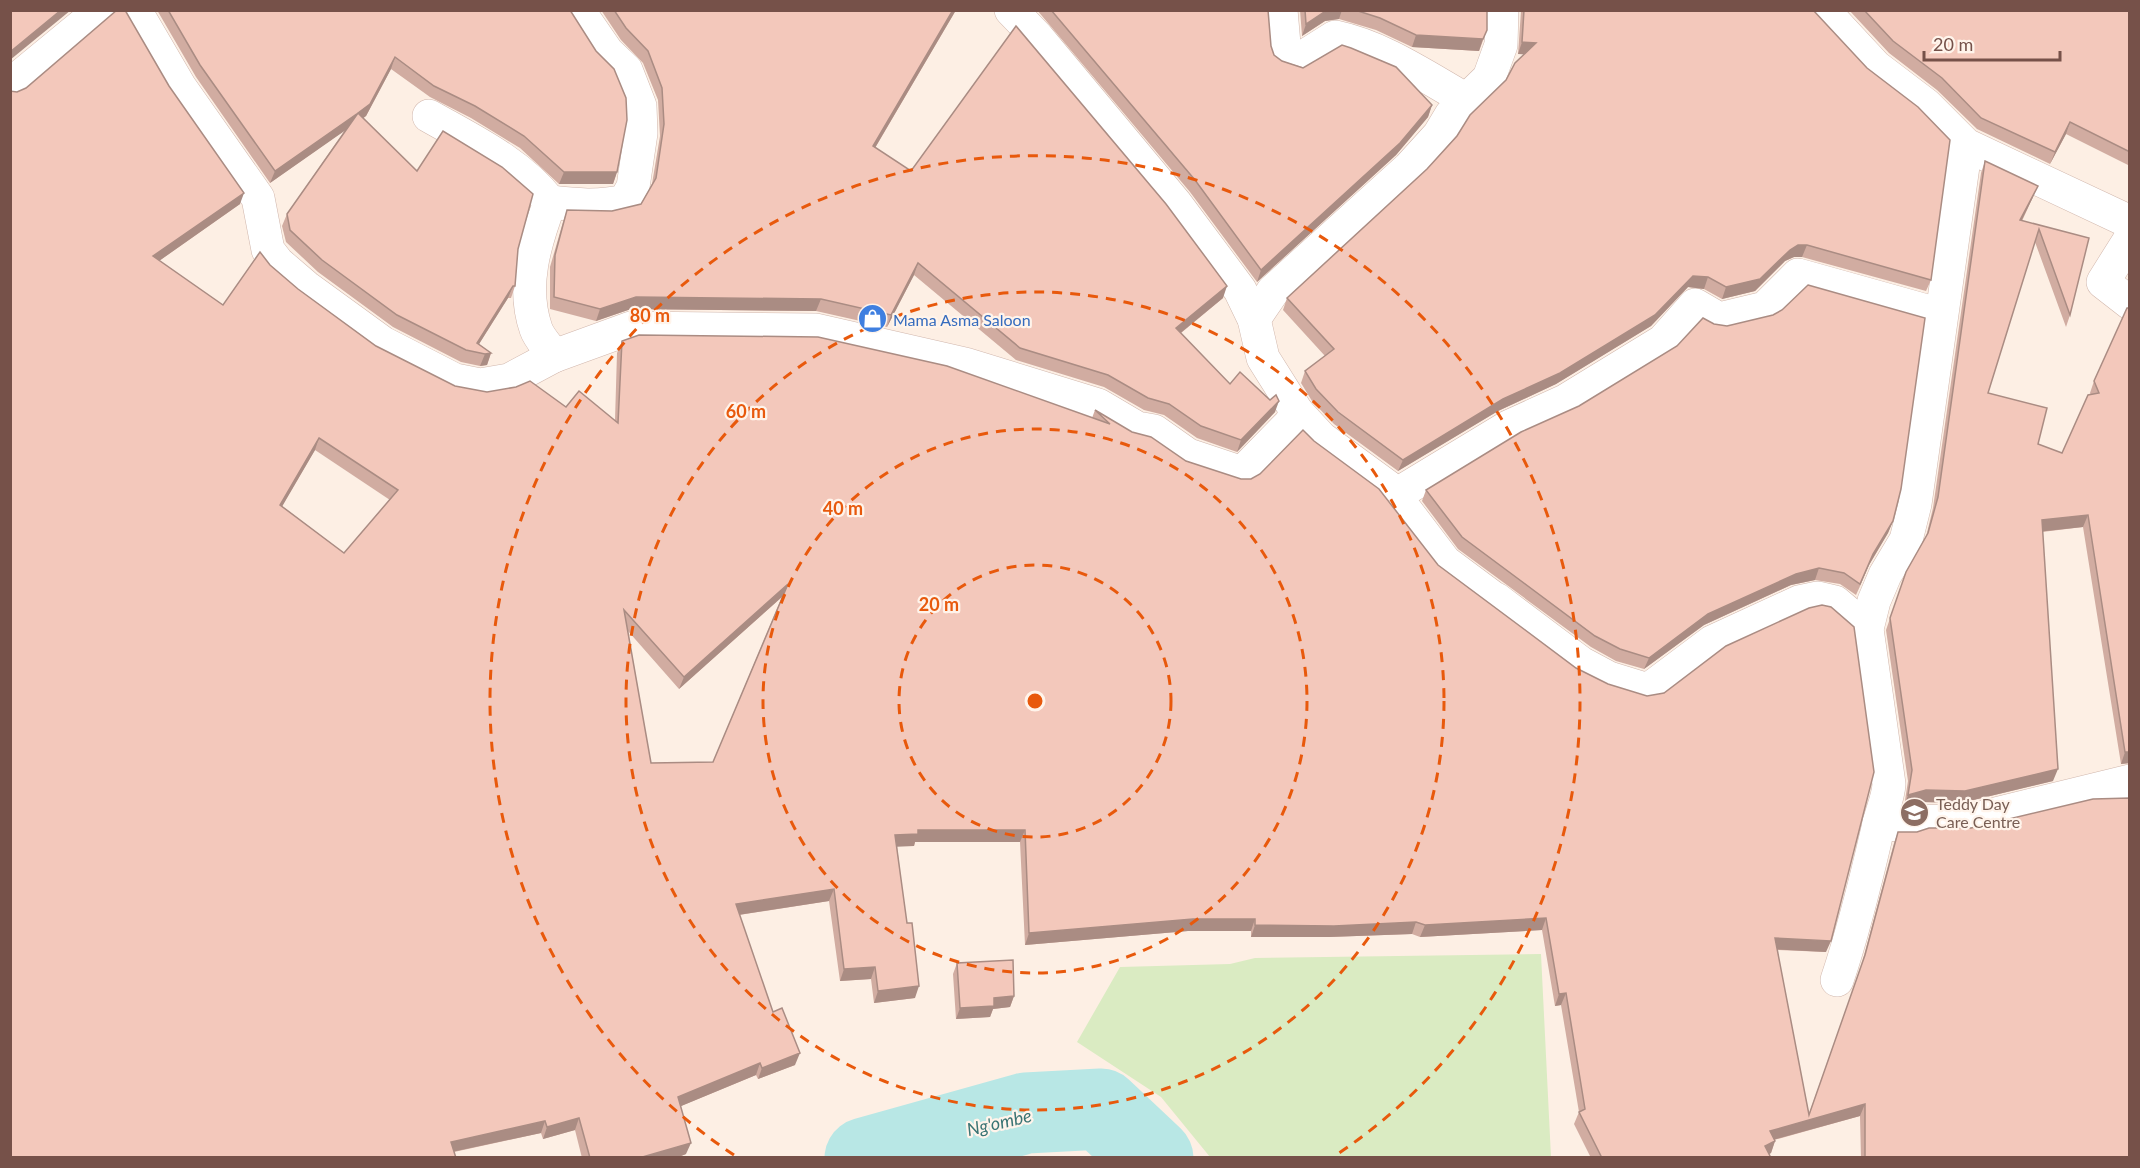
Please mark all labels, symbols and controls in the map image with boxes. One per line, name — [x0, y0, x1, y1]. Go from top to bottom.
scale bar — [1924, 24, 2060, 62]
text: 20 m — [1933, 33, 1973, 55]
shop icon: Mama Asma Saloon — [856, 303, 888, 335]
text: 80 m — [630, 304, 670, 326]
place label: Mama Asma Saloon — [893, 310, 1031, 329]
text: 60 m — [726, 400, 766, 422]
text: 40 m — [823, 497, 863, 519]
text: 20 m — [919, 593, 959, 615]
centre of rings — [1025, 691, 1045, 711]
place label: Teddy Day Care Centre — [1936, 794, 2020, 831]
school or university icon: Teddy Day Care Centre — [1899, 796, 1931, 828]
water label: Ng'ombe — [964, 1104, 1034, 1140]

